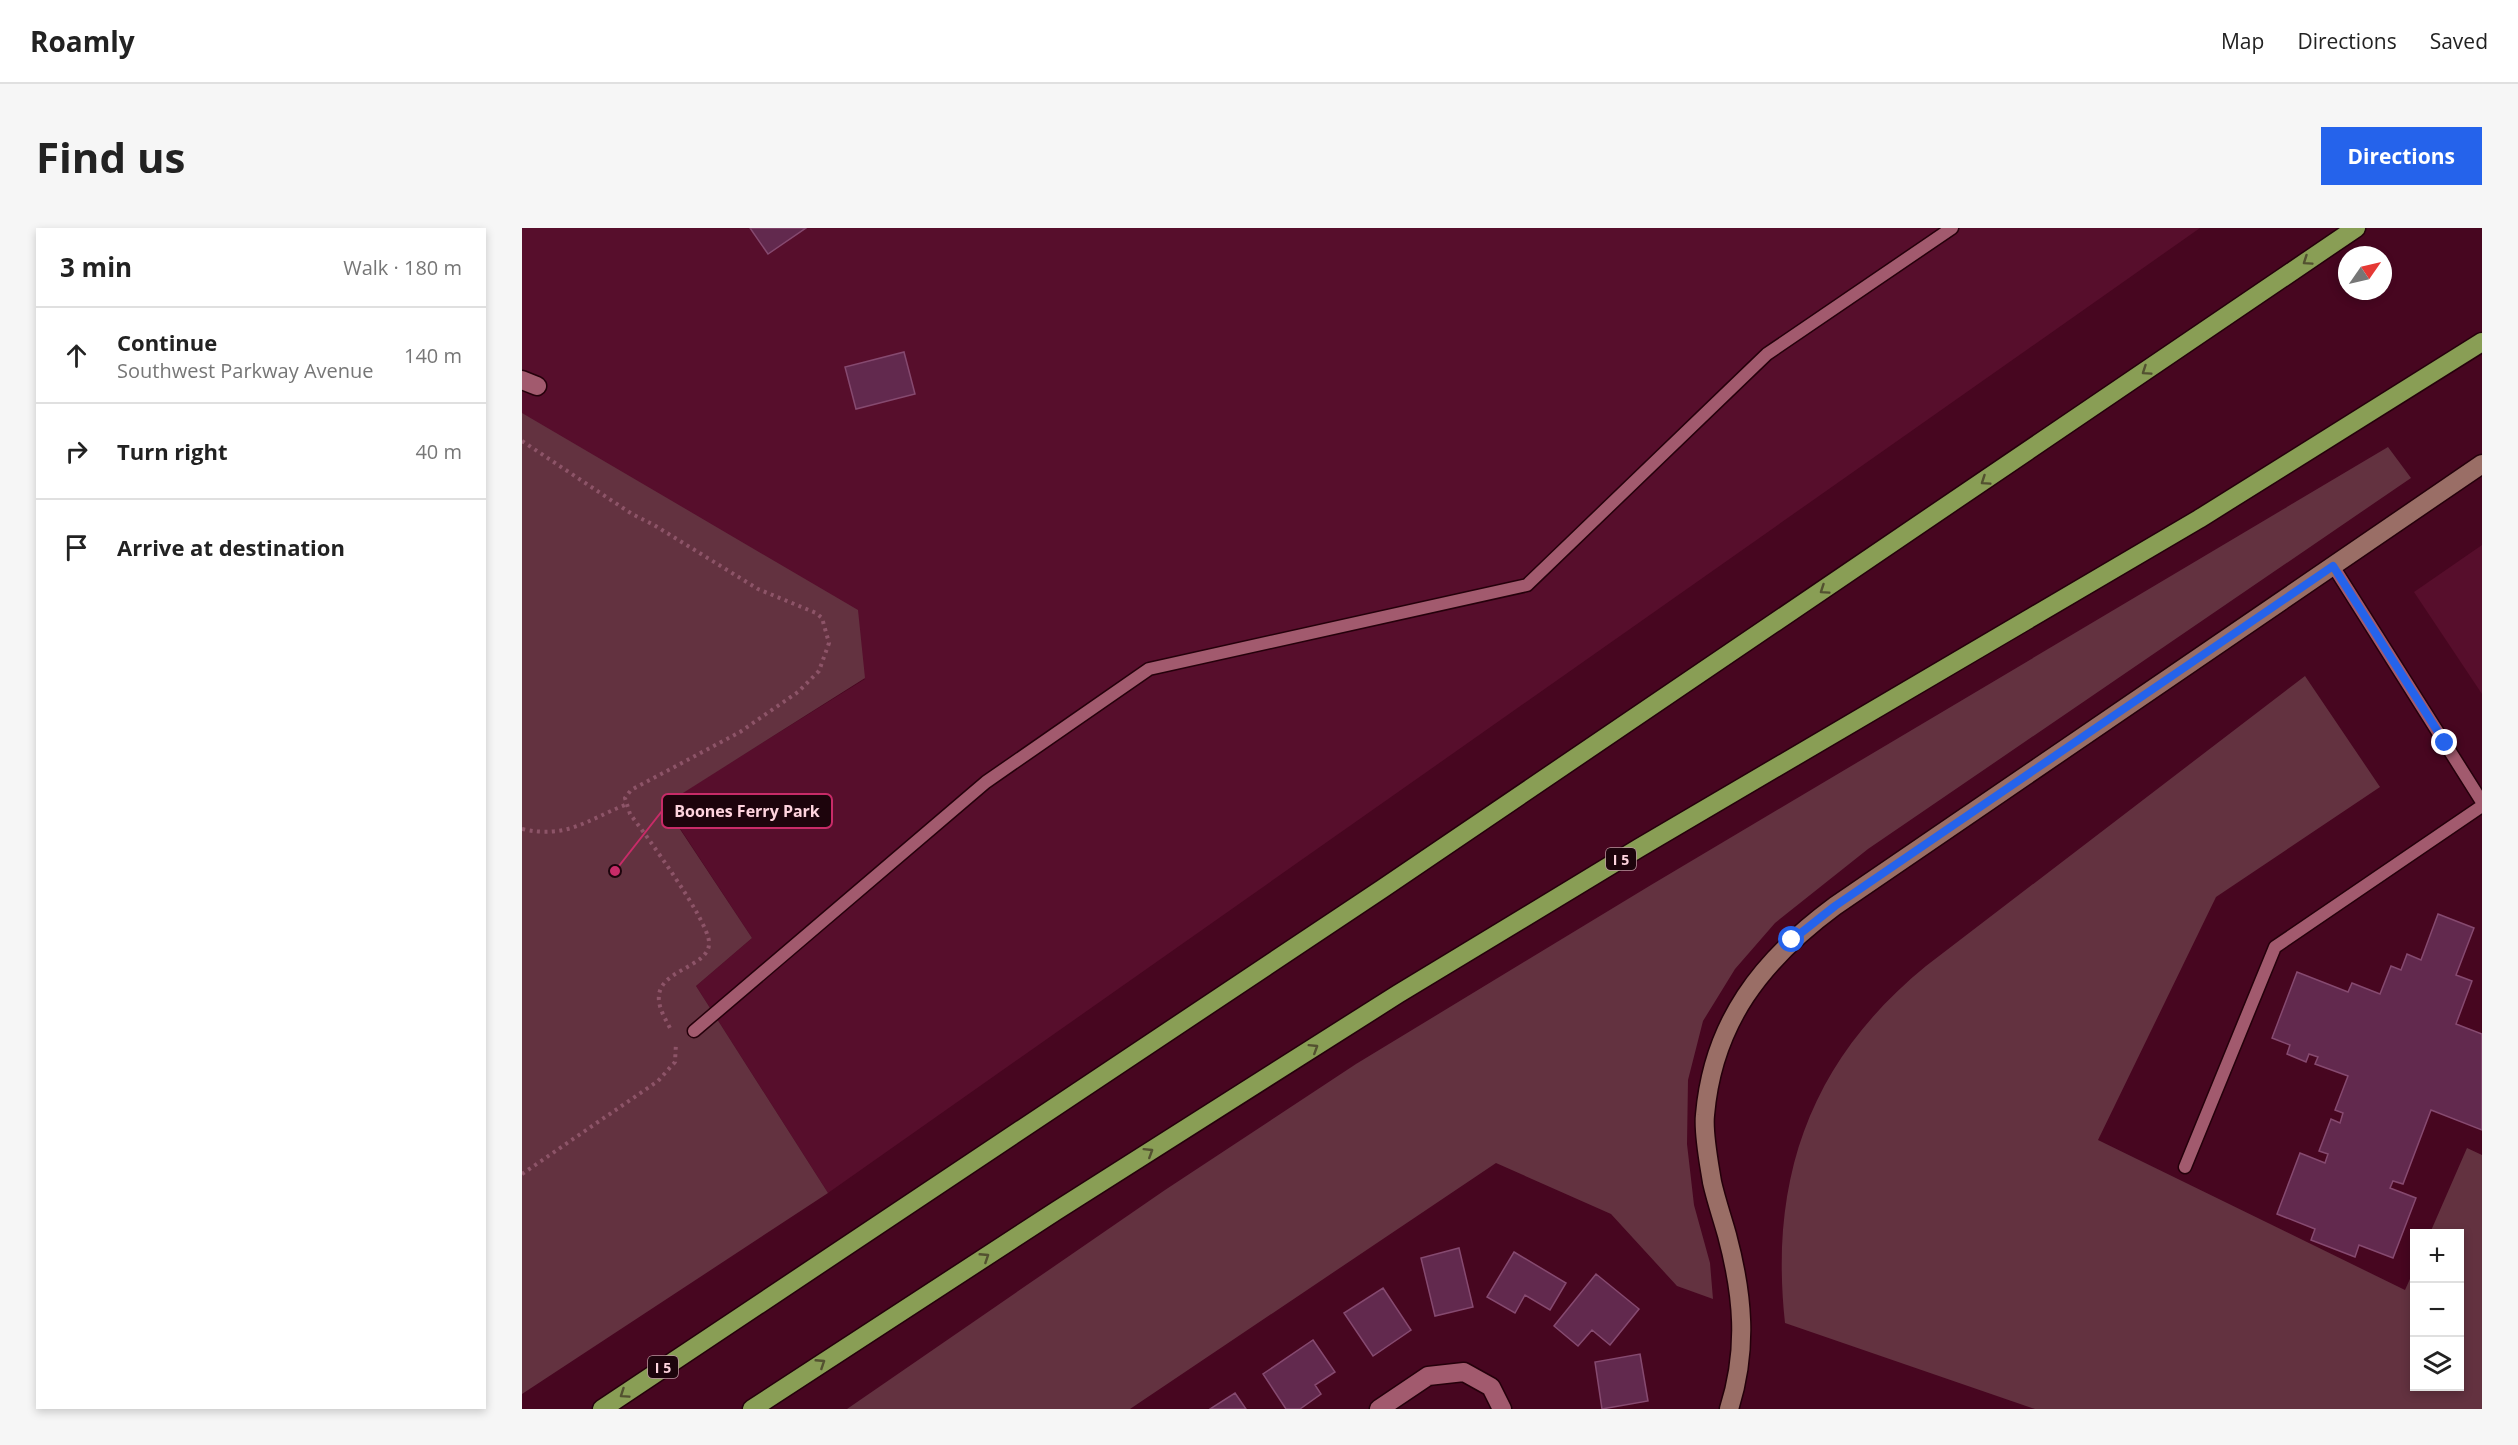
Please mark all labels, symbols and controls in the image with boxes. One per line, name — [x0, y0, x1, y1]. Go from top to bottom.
text: Roamly — [30, 22, 135, 60]
text: Map — [2221, 27, 2264, 55]
text: Directions — [2297, 27, 2397, 55]
text: Saved — [2430, 27, 2488, 55]
button: Directions — [2321, 127, 2482, 185]
text: Find us — [36, 128, 185, 185]
north arrow — [2338, 246, 2392, 300]
text: 3 min — [60, 249, 132, 285]
text: Walk · 180 m — [343, 254, 462, 281]
one-way arrow — [2303, 254, 2314, 265]
text: Continue — [117, 327, 217, 357]
icon: ahead — [60, 339, 93, 372]
text: 140 m — [404, 342, 462, 369]
text: Southwest Parkway Avenue — [117, 357, 374, 384]
one-way arrow — [2142, 364, 2153, 375]
icon: right — [60, 435, 93, 468]
text: Turn right — [117, 436, 228, 466]
text: 40 m — [415, 438, 462, 465]
one-way arrow — [1981, 473, 1992, 484]
icon: arrive — [60, 531, 93, 564]
text: Arrive at destination — [117, 532, 345, 562]
one-way arrow — [1819, 583, 1830, 594]
route end — [2431, 729, 2457, 755]
callout: Boones Ferry Park — [662, 794, 832, 828]
text: Boones Ferry Park — [674, 800, 820, 822]
road number: I 5 — [1606, 848, 1636, 870]
route start — [1778, 926, 1804, 952]
one-way arrow — [1308, 1043, 1318, 1055]
one-way arrow — [1142, 1148, 1153, 1159]
map controls — [2410, 1229, 2464, 1391]
button: + — [2410, 1229, 2464, 1283]
one-way arrow — [979, 1253, 989, 1265]
button: − — [2410, 1283, 2464, 1337]
button: layers — [2410, 1337, 2464, 1391]
road number: I 5 — [648, 1356, 678, 1378]
one-way arrow — [815, 1359, 825, 1371]
one-way arrow — [620, 1387, 631, 1398]

